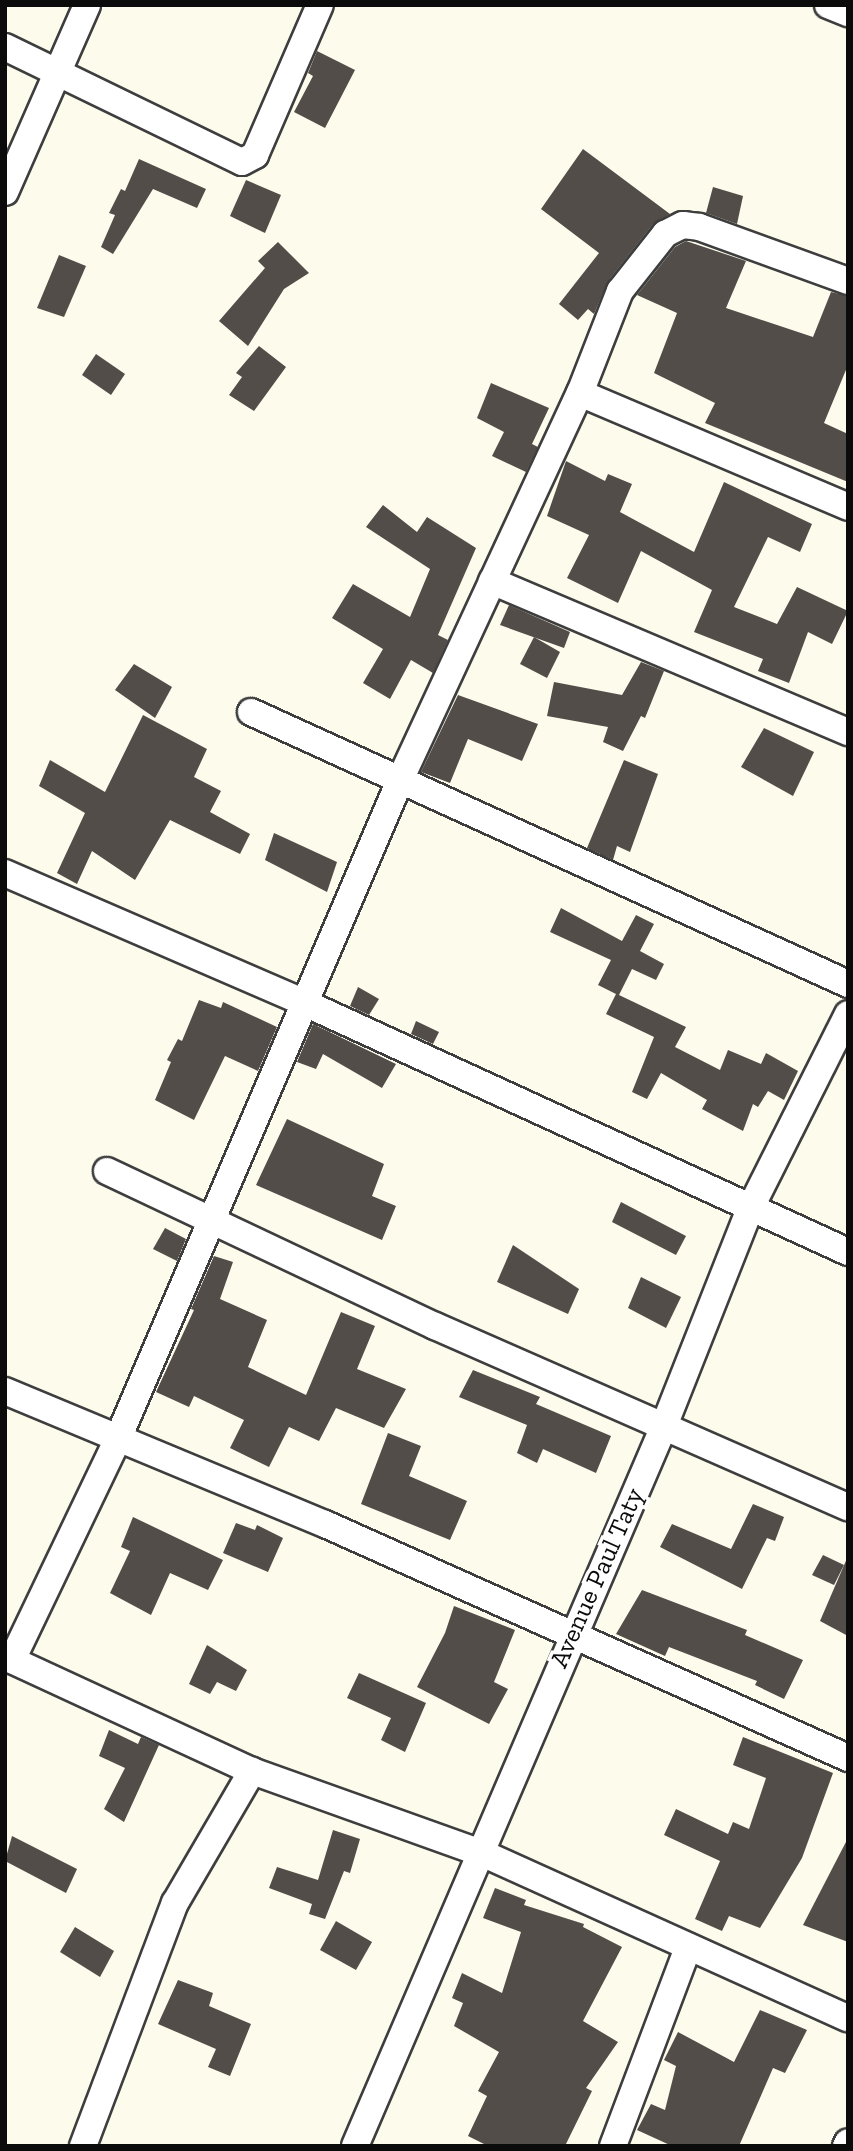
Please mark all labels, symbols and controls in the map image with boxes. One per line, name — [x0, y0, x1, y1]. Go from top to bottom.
street label: Avenue Paul Taty — [543, 1483, 651, 1673]

